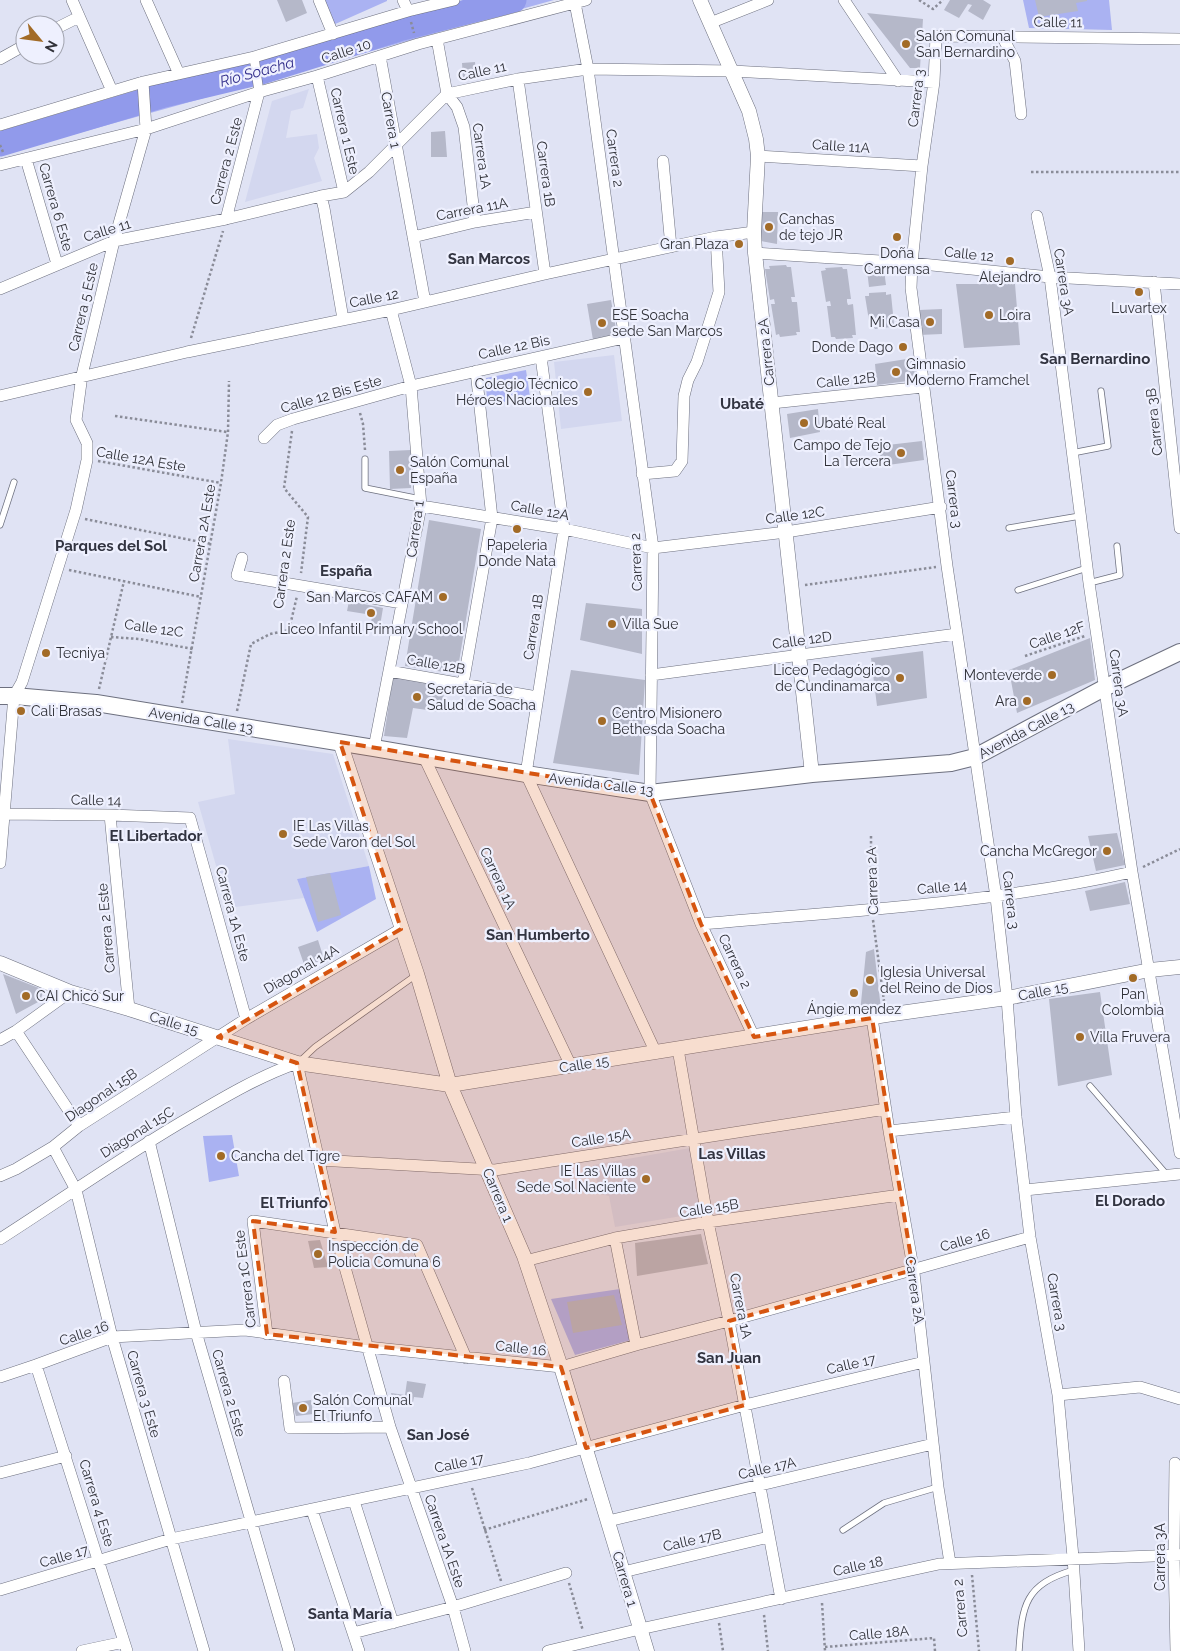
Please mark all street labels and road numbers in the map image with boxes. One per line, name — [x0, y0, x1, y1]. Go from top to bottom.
street label: Calle 11 — [1034, 14, 1082, 30]
street label: Calle 10 — [319, 35, 373, 67]
street label: Calle 11 — [457, 58, 507, 84]
street label: Carrera 3 — [904, 68, 928, 128]
street label: Carrera 1 Este — [327, 86, 363, 176]
street label: Carrera 1 — [378, 90, 404, 150]
street label: Carrera 2 Este — [207, 115, 245, 207]
street label: Carrera 1A — [469, 122, 495, 191]
street label: Carrera 2 — [603, 128, 627, 188]
street label: Calle 11A — [811, 136, 871, 156]
street label: Carrera 1B — [533, 140, 559, 208]
street label: Carrera 6 Este — [36, 161, 76, 253]
street label: Carrera 11A — [435, 194, 510, 224]
street label: Calle 11 — [81, 215, 133, 245]
street label: Calle 12 — [943, 243, 995, 265]
street label: Carrera 3A — [1051, 247, 1077, 317]
street label: Carrera 5 Este — [65, 261, 101, 353]
street label: Calle 12 — [348, 285, 400, 311]
street label: Carrera 2A — [754, 317, 778, 387]
street label: Calle 12 Bis — [477, 332, 551, 362]
street label: Calle 12B — [816, 369, 876, 391]
street label: Calle 12 Bis Este — [279, 372, 383, 416]
street label: Carrera 3B — [1142, 387, 1166, 457]
street label: Calle 12A Este — [95, 443, 187, 475]
street label: Carrera 3 — [942, 469, 966, 529]
street label: Carrera 2A Este — [186, 483, 218, 583]
street label: Calle 12A — [509, 497, 571, 523]
street label: Carrera 1 — [403, 500, 427, 558]
street label: Calle 12C — [764, 503, 826, 527]
street label: Carrera 2 Este — [270, 518, 298, 610]
street label: Carrera 2 — [627, 533, 645, 591]
street label: Carrera 1B — [520, 593, 546, 661]
street label: Calle 12C — [123, 616, 185, 640]
street label: Calle 12F — [1027, 618, 1087, 652]
street label: Calle 12D — [771, 628, 833, 652]
street label: Carrera 3A — [1106, 648, 1132, 718]
street label: Calle 12B — [405, 651, 467, 677]
street label: Avenida Calle 13 — [976, 698, 1076, 762]
street label: Avenida Calle 13 — [148, 704, 254, 736]
street label: Avenida Calle 13 — [548, 770, 654, 798]
street label: Calle 14 — [71, 792, 122, 808]
street label: Carrera 1A — [477, 844, 520, 912]
street label: Carrera 2A — [863, 846, 881, 915]
street label: Carrera 1A Este — [213, 865, 253, 963]
street label: Carrera 3 — [999, 870, 1023, 930]
street label: Calle 14 — [916, 877, 968, 897]
street label: Carrera 2 Este — [94, 882, 118, 974]
street label: Carrera 2 — [715, 931, 755, 991]
street label: Diagonal 14A — [261, 941, 342, 997]
street label: Calle 15 — [1017, 978, 1070, 1004]
street label: Calle 15 — [148, 1008, 201, 1038]
street label: Calle 15 — [558, 1052, 610, 1076]
street label: Diagonal 15B — [62, 1065, 140, 1125]
street label: Diagonal 15C — [97, 1103, 177, 1161]
street label: Calle 15A — [570, 1125, 632, 1151]
street label: Carrera 1 — [479, 1166, 517, 1224]
street label: Calle 15B — [678, 1195, 740, 1221]
street label: Calle 16 — [938, 1225, 992, 1255]
street label: Carrera 1C Este — [231, 1229, 259, 1329]
street label: Carrera 2A — [902, 1255, 928, 1325]
street label: Carrera 1A — [727, 1272, 755, 1341]
street label: Carrera 3 — [1044, 1272, 1070, 1332]
street label: Calle 16 — [57, 1317, 111, 1349]
street label: Calle 16 — [495, 1337, 547, 1359]
street label: Carrera 3 Este — [124, 1348, 164, 1440]
street label: Carrera 2 Este — [209, 1348, 249, 1438]
street label: Calle 17 — [825, 1350, 878, 1377]
street label: Calle 17 — [433, 1450, 486, 1476]
street label: Calle 17A — [737, 1453, 798, 1482]
street label: Carrera 4 Este — [76, 1457, 118, 1549]
street label: Carrera 1A Este — [422, 1492, 468, 1590]
street label: Carrera 3A — [1152, 1522, 1168, 1591]
street label: Calle 17B — [661, 1526, 723, 1554]
street label: Calle 17 — [38, 1541, 91, 1571]
street label: Carrera 1 — [609, 1549, 641, 1609]
street label: Calle 18 — [831, 1553, 885, 1579]
street label: Carrera 2 — [949, 1578, 971, 1638]
street label: Calle 18A — [848, 1622, 910, 1644]

